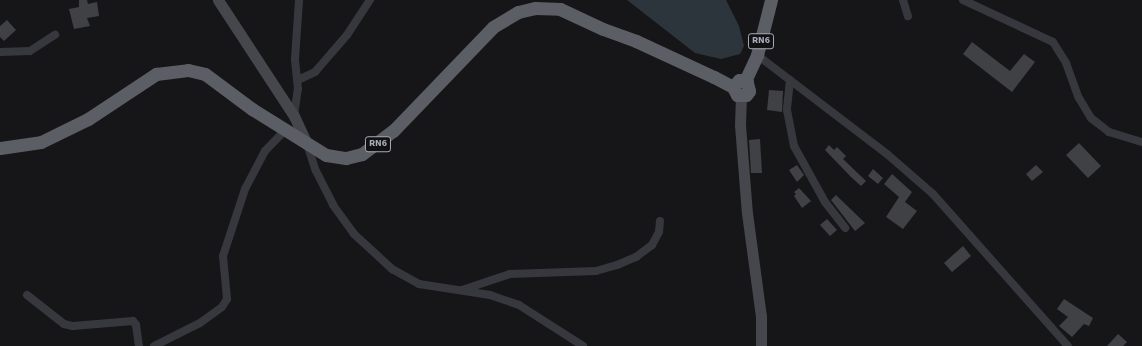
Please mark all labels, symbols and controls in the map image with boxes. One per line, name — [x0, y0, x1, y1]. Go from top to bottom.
road number: RN6 — [747, 33, 775, 49]
road number: RN6 — [364, 136, 392, 152]

